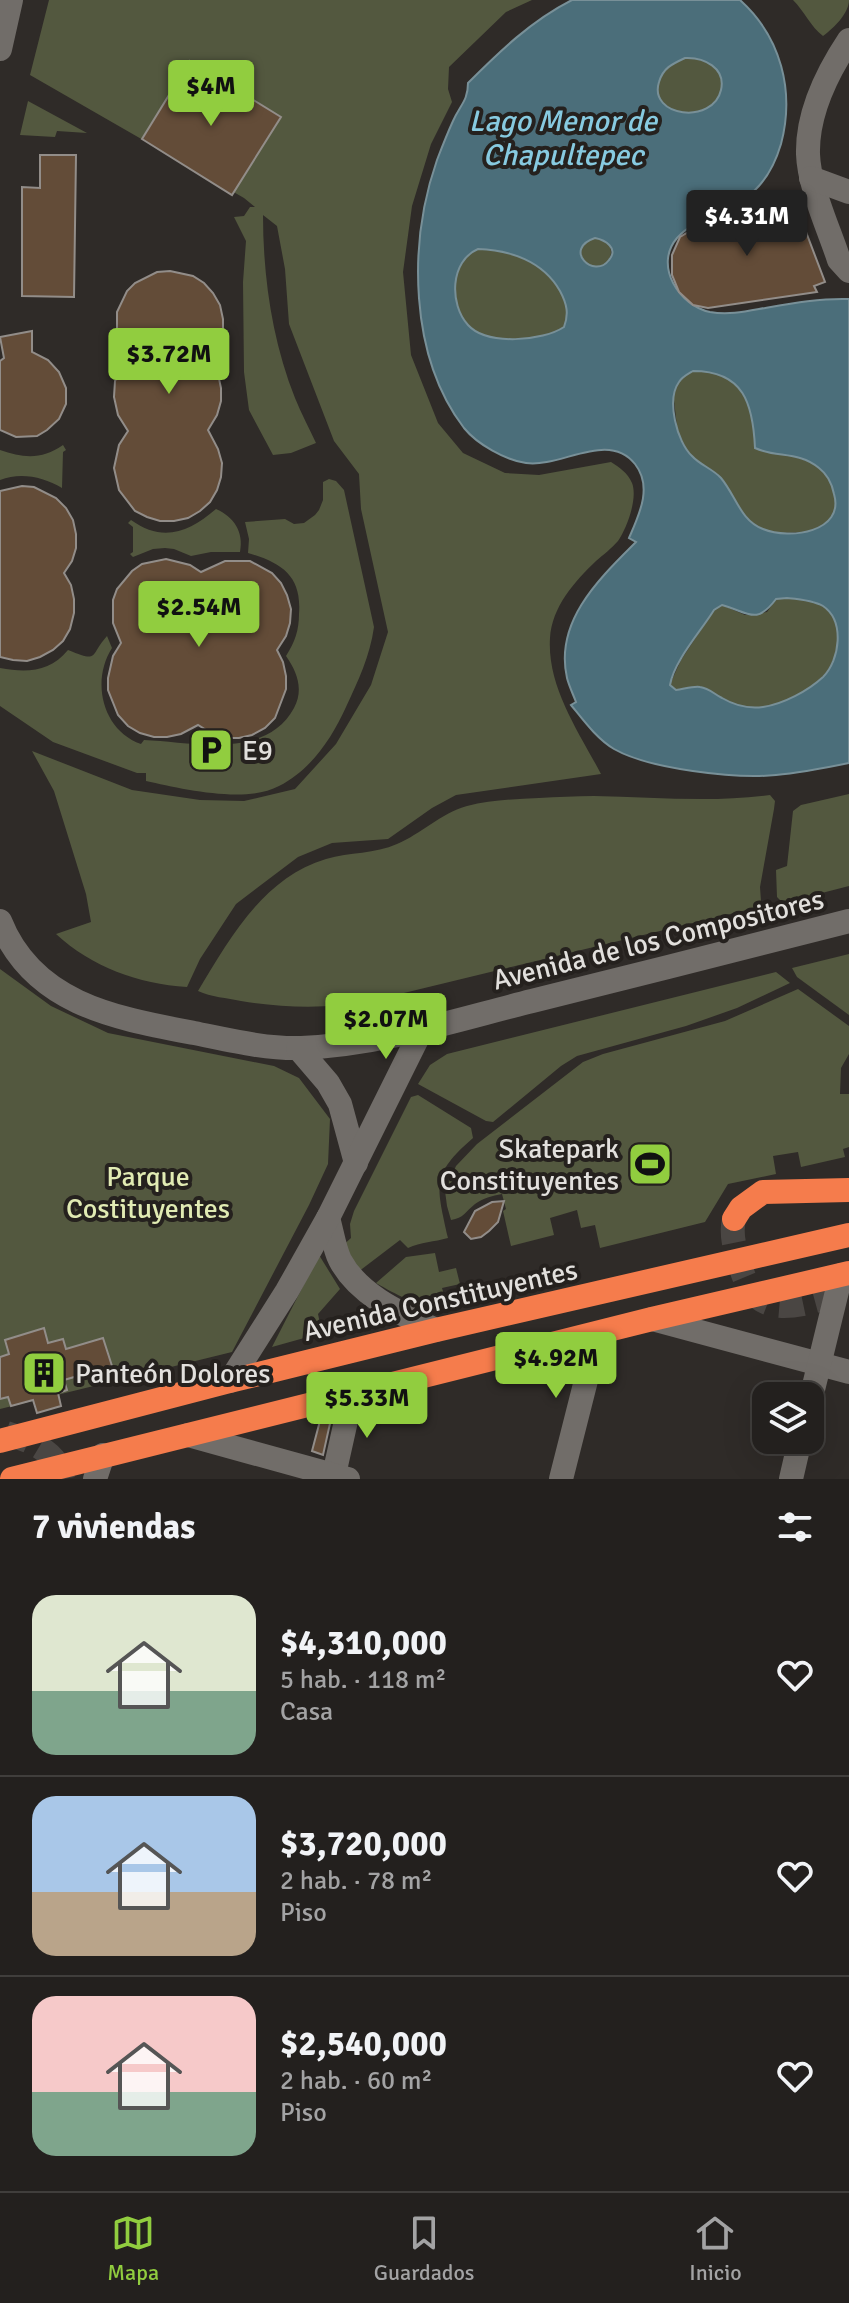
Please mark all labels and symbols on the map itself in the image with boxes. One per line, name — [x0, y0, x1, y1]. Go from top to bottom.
pin: $4M — [172, 60, 250, 128]
water label: Lago Menor de Chapultepec — [469, 103, 659, 174]
pin: $4.31M — [682, 190, 812, 258]
pin: $3.72M — [104, 328, 234, 396]
pin: $2.54M — [134, 581, 264, 649]
parking icon: E9 — [187, 726, 235, 774]
place label: E9 — [242, 734, 273, 768]
street label: Avenida de los Compositores — [489, 882, 827, 998]
pin: $2.07M — [321, 993, 451, 1061]
place label: Skatepark Constituyentes — [440, 1132, 619, 1198]
sports icon: Skatepark Constituyentes — [626, 1140, 674, 1188]
park label: Parque Costituyentes — [66, 1160, 230, 1226]
street label: Avenida Constituyentes — [300, 1253, 581, 1349]
pin: $4.92M — [491, 1332, 621, 1400]
building icon: Panteón Dolores — [20, 1349, 68, 1397]
place label: Panteón Dolores — [75, 1357, 271, 1391]
pin: $5.33M — [302, 1372, 432, 1440]

